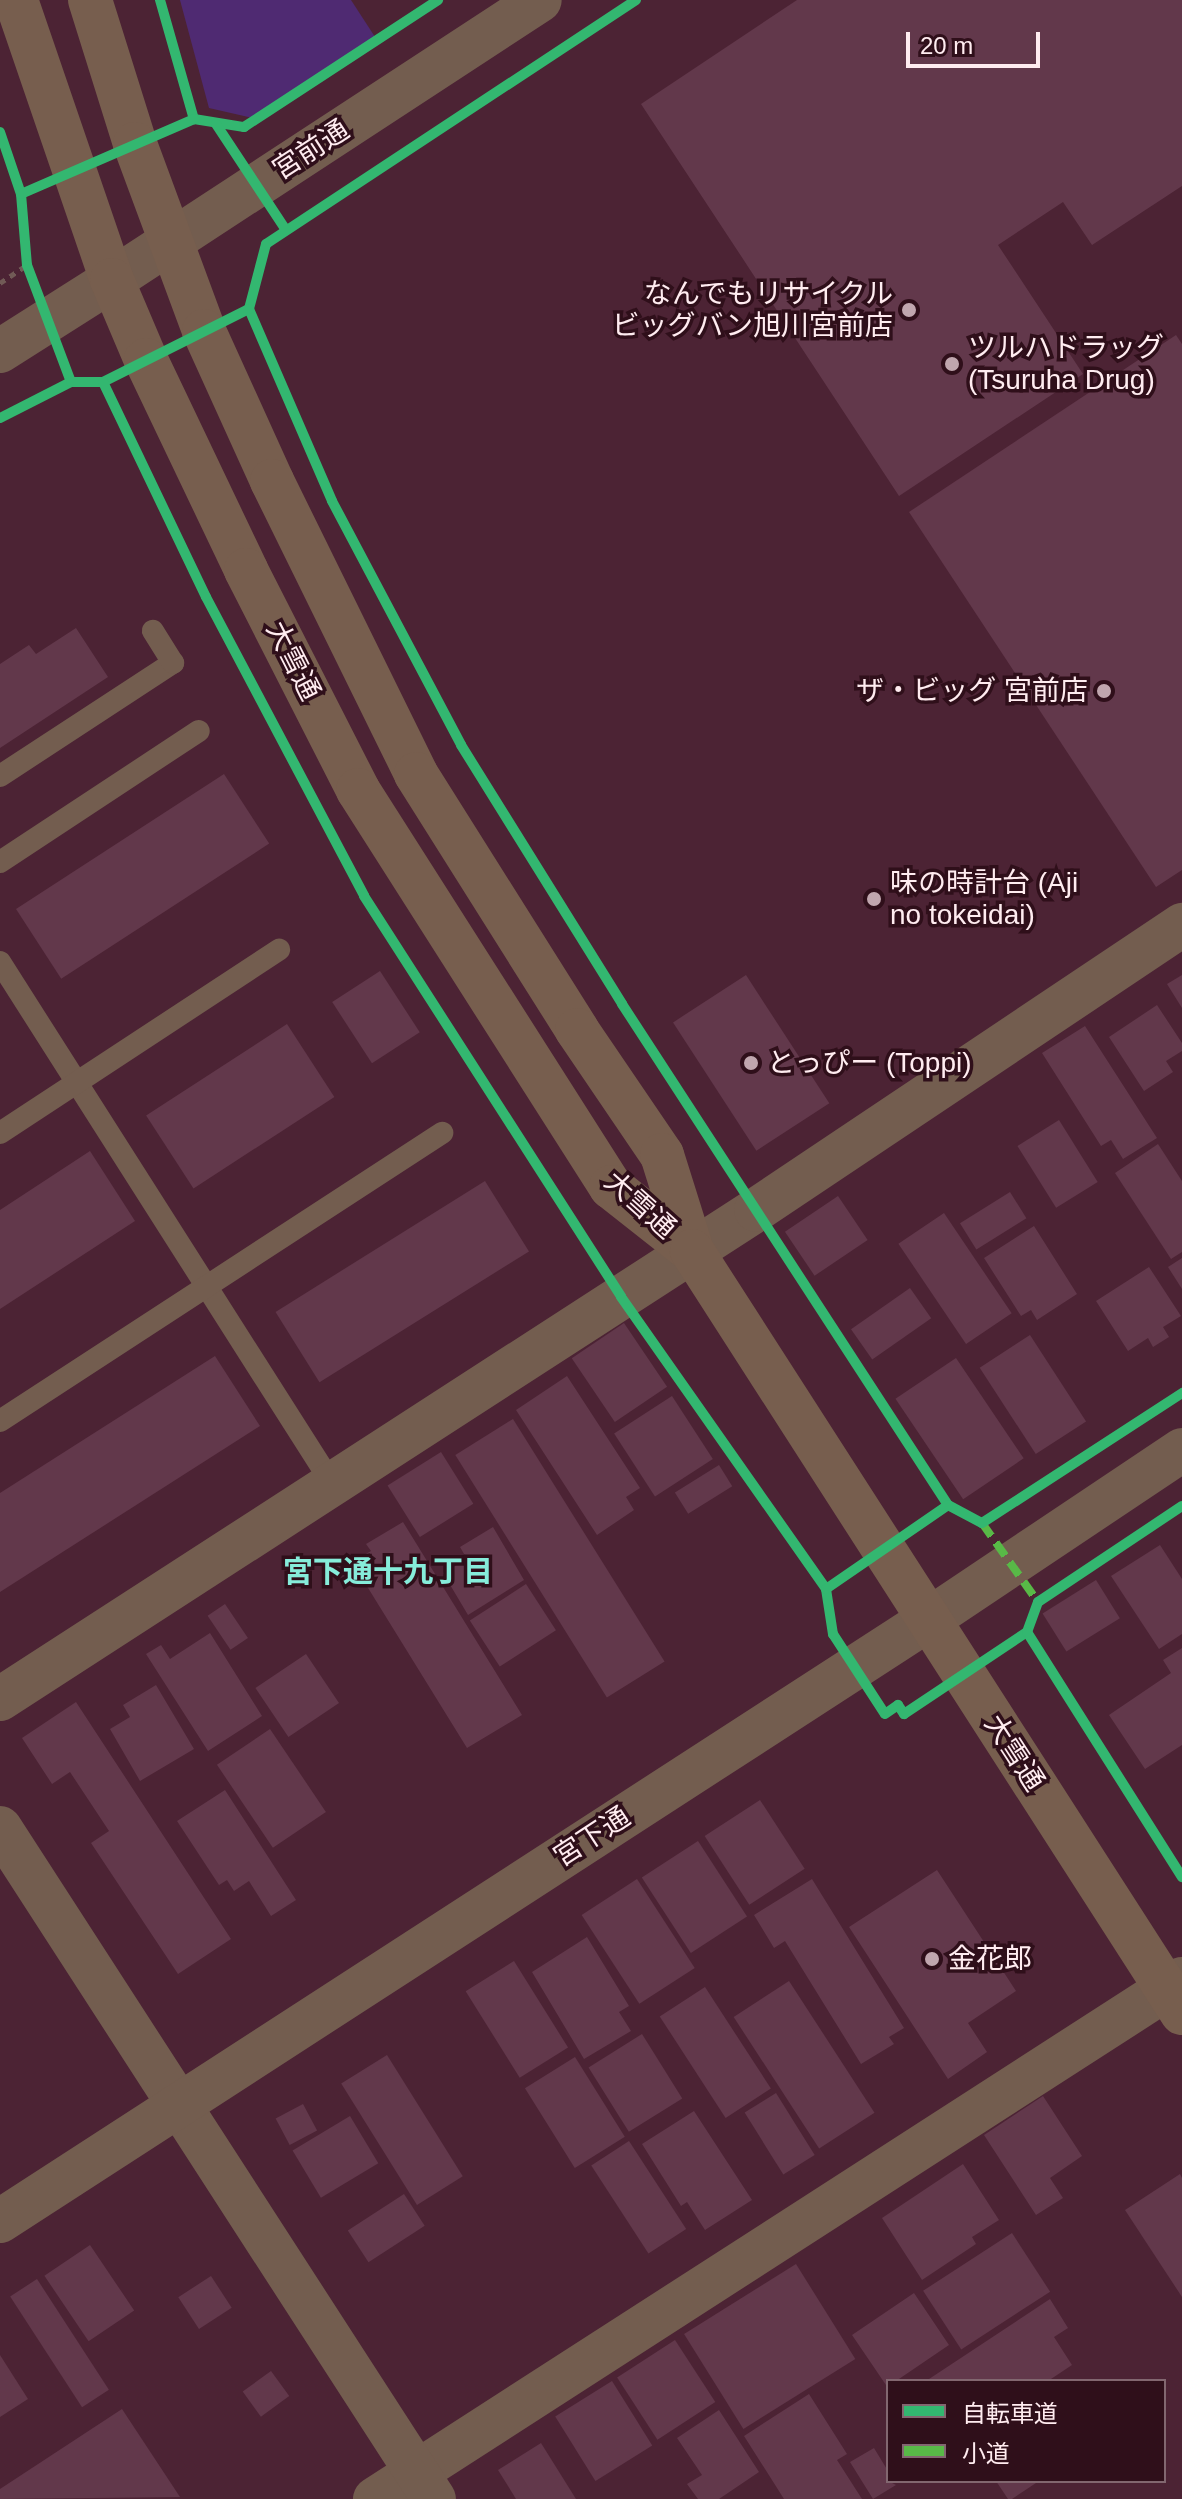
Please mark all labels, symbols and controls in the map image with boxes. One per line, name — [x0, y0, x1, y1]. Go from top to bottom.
scale bar — [910, 16, 1044, 66]
text: 20 m — [920, 32, 973, 59]
street label: 宮前通 — [267, 113, 355, 187]
place label: なんでもリサイクル ビッグバン旭川宮前店 — [613, 277, 893, 343]
marker: なんでもリサイクル ビッグバン旭川宮前店 — [900, 301, 918, 319]
place label: ツルハドラッグ (Tsuruha Drug) — [968, 331, 1164, 397]
marker: ツルハドラッグ (Tsuruha Drug) — [943, 355, 961, 373]
street label: 大雪通 — [259, 616, 327, 706]
place label: ザ・ビッグ 宮前店 — [856, 674, 1088, 708]
marker: ザ・ビッグ 宮前店 — [1095, 682, 1113, 700]
place label: 味の時計台 (Aji no tokeidai) — [890, 866, 1078, 932]
marker: 味の時計台 (Aji no tokeidai) — [865, 890, 883, 908]
place label: とっぴー (Toppi) — [767, 1046, 972, 1080]
marker: とっぴー (Toppi) — [742, 1054, 760, 1072]
street label: 大雪通 — [598, 1164, 682, 1246]
district label: 宮下通十九丁目 — [283, 1554, 493, 1590]
street label: 大雪通 — [977, 1709, 1051, 1797]
street label: 宮下通 — [548, 1800, 636, 1874]
place label: 金花郎 — [948, 1942, 1032, 1976]
marker: 金花郎 — [923, 1950, 941, 1968]
legend — [886, 2379, 1166, 2483]
text: 自転車道 — [962, 2400, 1058, 2427]
text: 小道 — [962, 2440, 1010, 2467]

